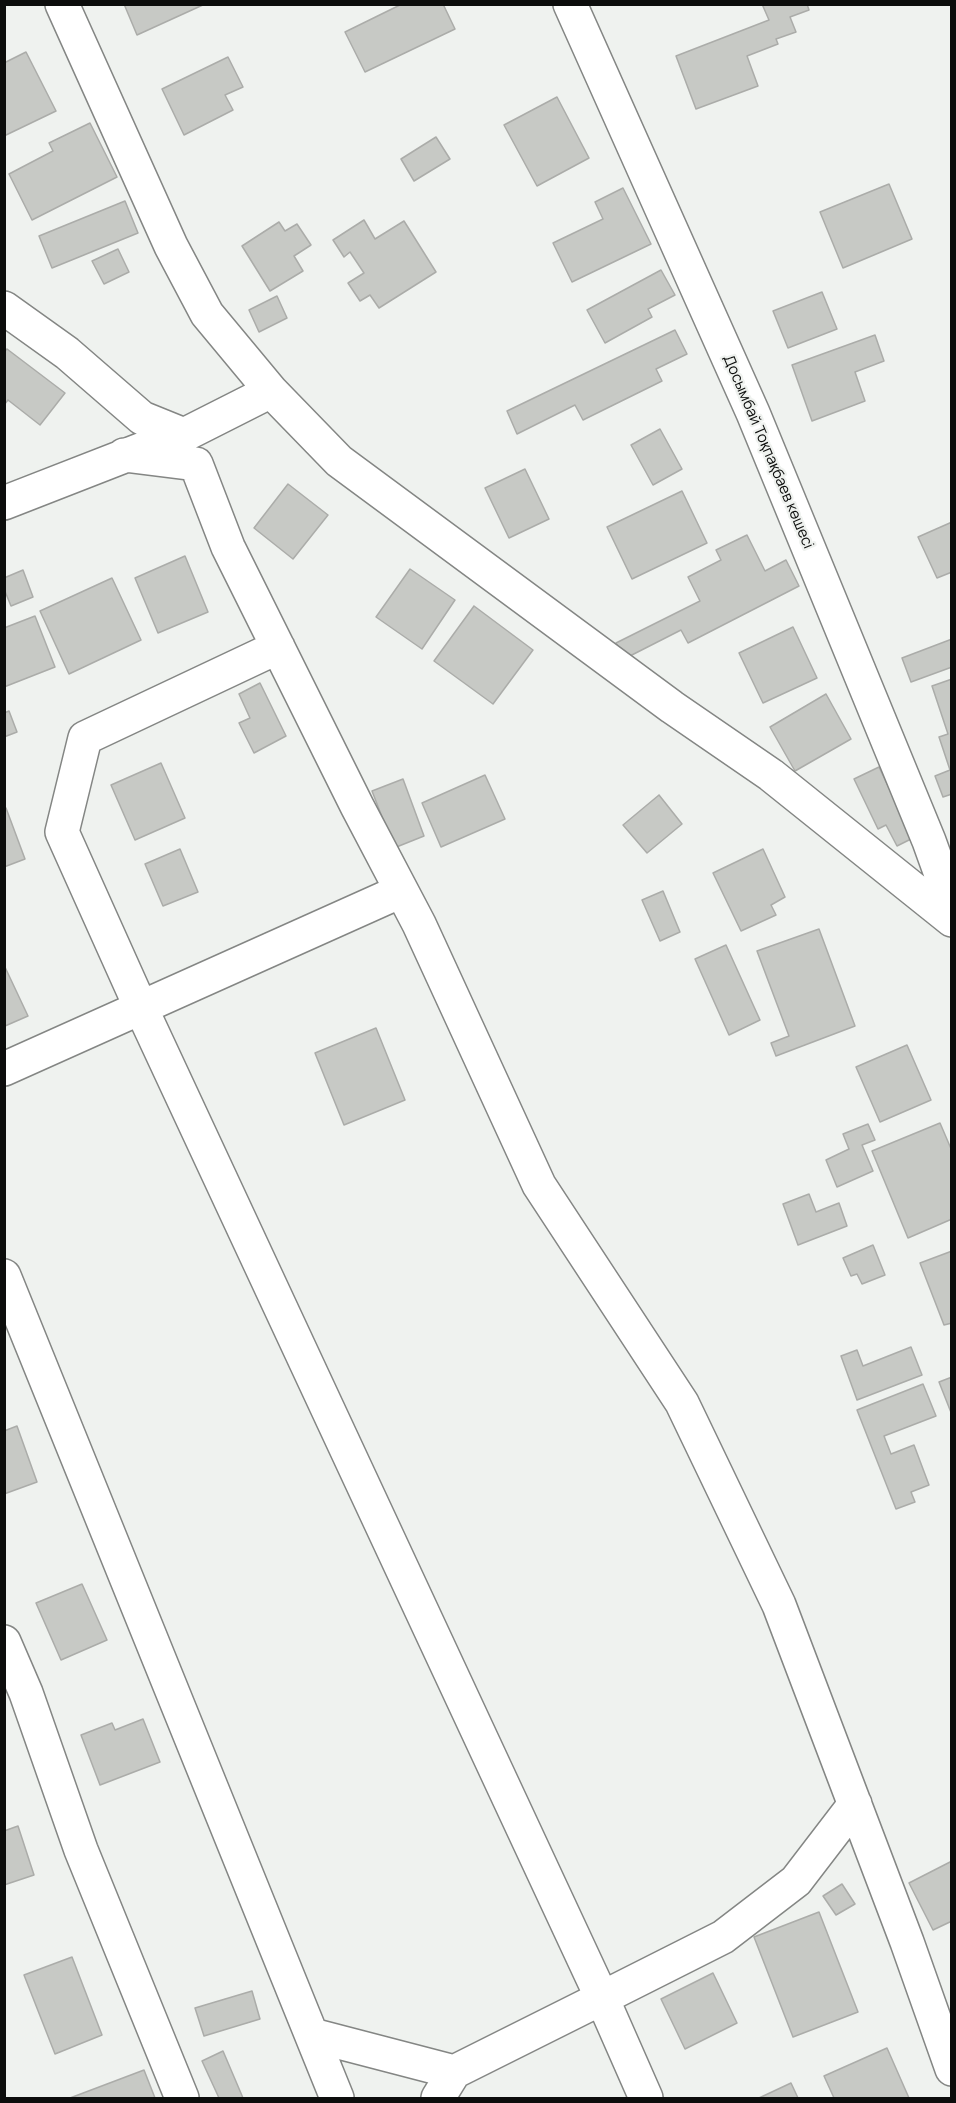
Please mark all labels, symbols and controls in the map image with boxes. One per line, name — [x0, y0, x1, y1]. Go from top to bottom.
street label: Досымбай Тоқпақбаев көшесі — [719, 352, 817, 552]

